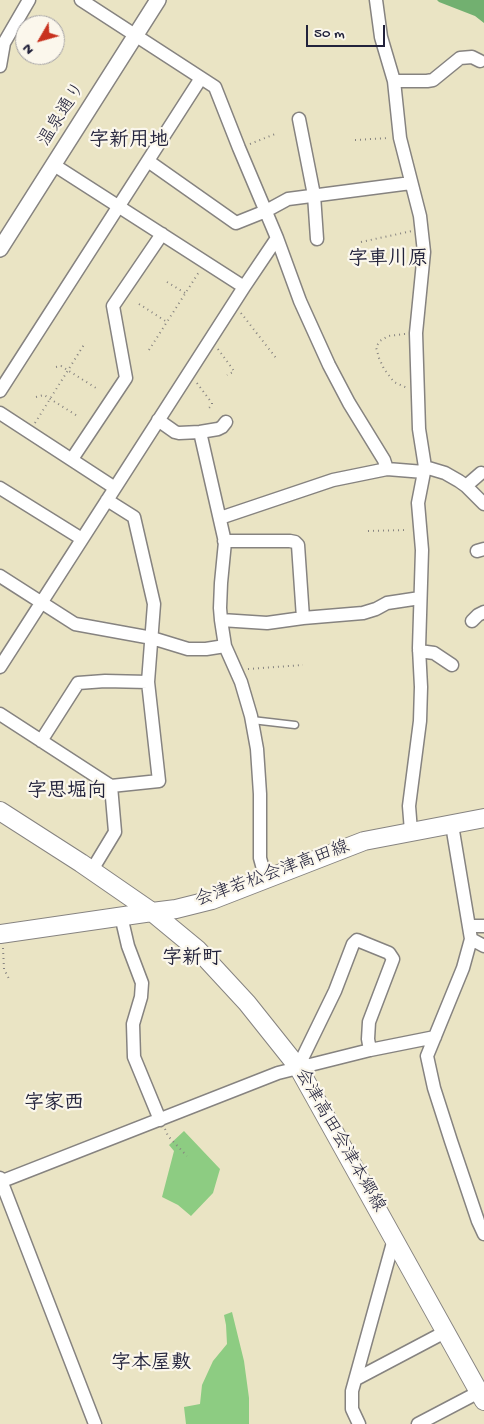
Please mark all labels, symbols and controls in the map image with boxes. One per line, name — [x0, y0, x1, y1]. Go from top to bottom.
north arrow — [15, 15, 65, 65]
scale bar — [309, 15, 388, 47]
text: 50 m — [314, 25, 345, 43]
text: N — [19, 40, 38, 58]
street label: 温泉通り — [35, 79, 91, 151]
district label: 字新用地 — [89, 130, 169, 154]
district label: 字車川原 — [348, 249, 428, 273]
district label: 字思堀向 — [27, 781, 107, 805]
street label: 会津若松会津高田線 — [193, 837, 353, 913]
district label: 字新町 — [162, 948, 222, 972]
street label: 会津高田会津本郷線 — [289, 1065, 389, 1217]
district label: 字家西 — [24, 1093, 84, 1117]
district label: 字本屋敷 — [111, 1353, 191, 1377]

